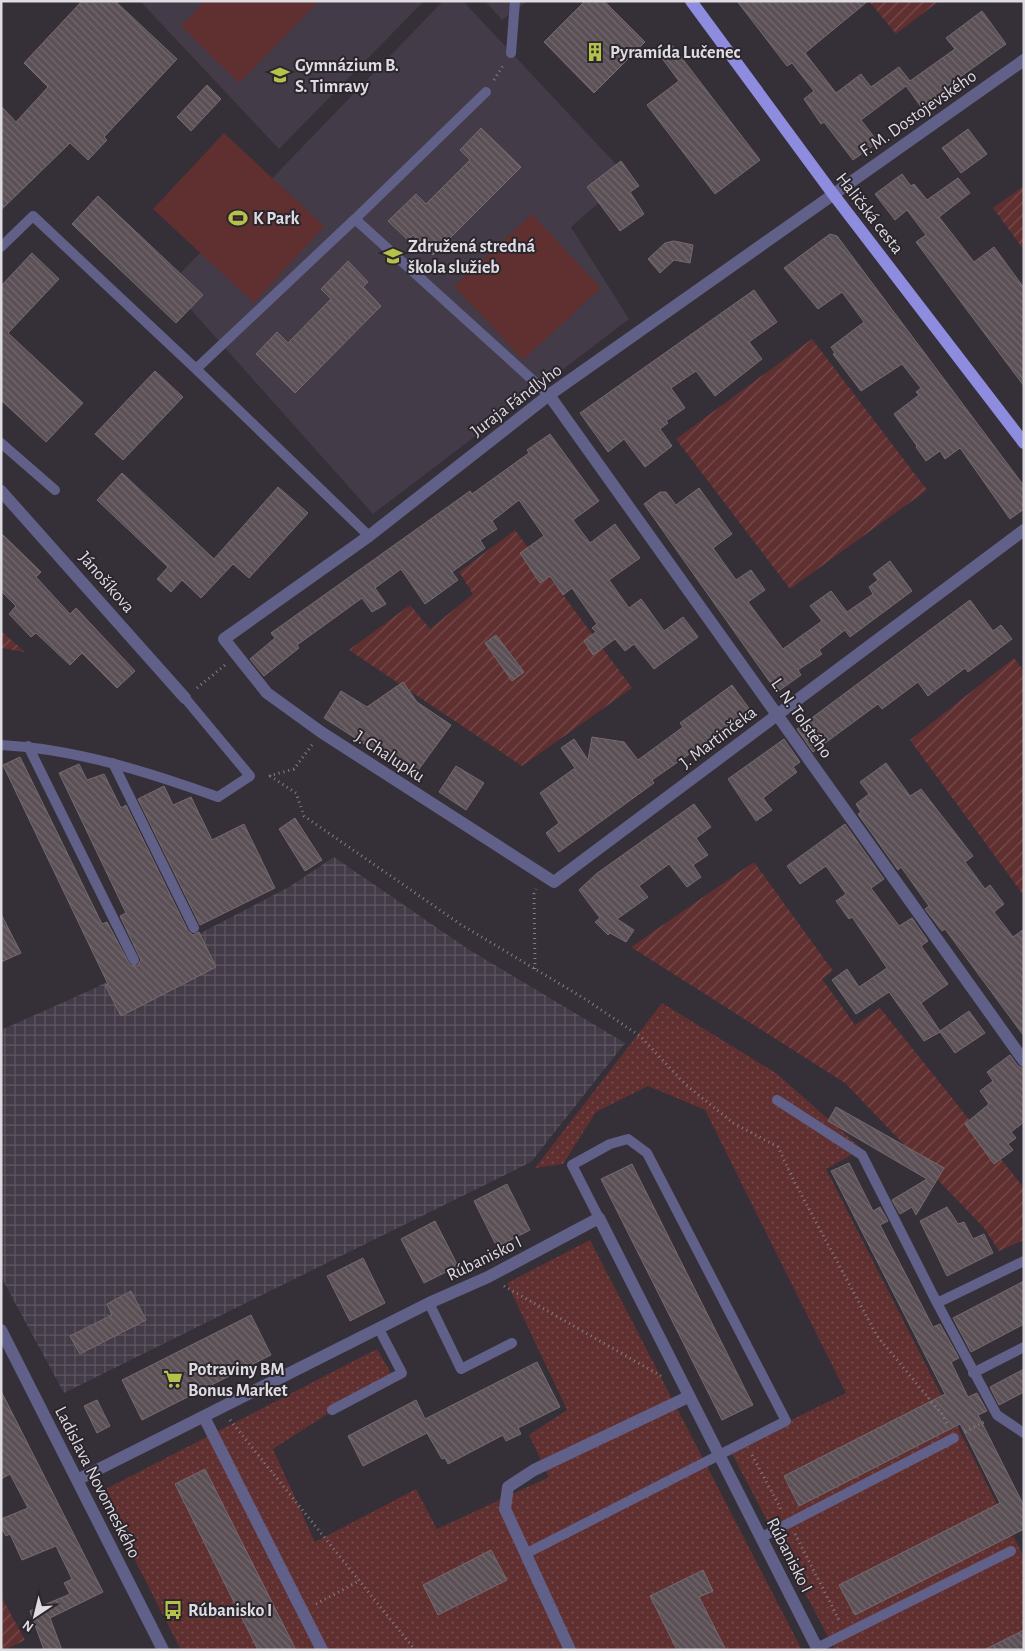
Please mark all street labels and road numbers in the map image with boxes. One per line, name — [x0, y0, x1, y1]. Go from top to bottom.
street label: F. M. Dostojevského — [857, 67, 980, 161]
street label: Haličská cesta — [832, 170, 906, 258]
street label: Juraja Fándlyho — [468, 361, 566, 441]
street label: Jánošíkova — [75, 549, 138, 617]
street label: L. N. Tolstého — [767, 675, 835, 762]
street label: J. Martinčeka — [677, 703, 760, 772]
street label: J. Chalupku — [351, 728, 428, 786]
street label: Rúbanisko I — [444, 1233, 525, 1285]
street label: Ladislava Novomeského — [51, 1404, 143, 1561]
street label: Rúbanisko I — [763, 1515, 816, 1596]

